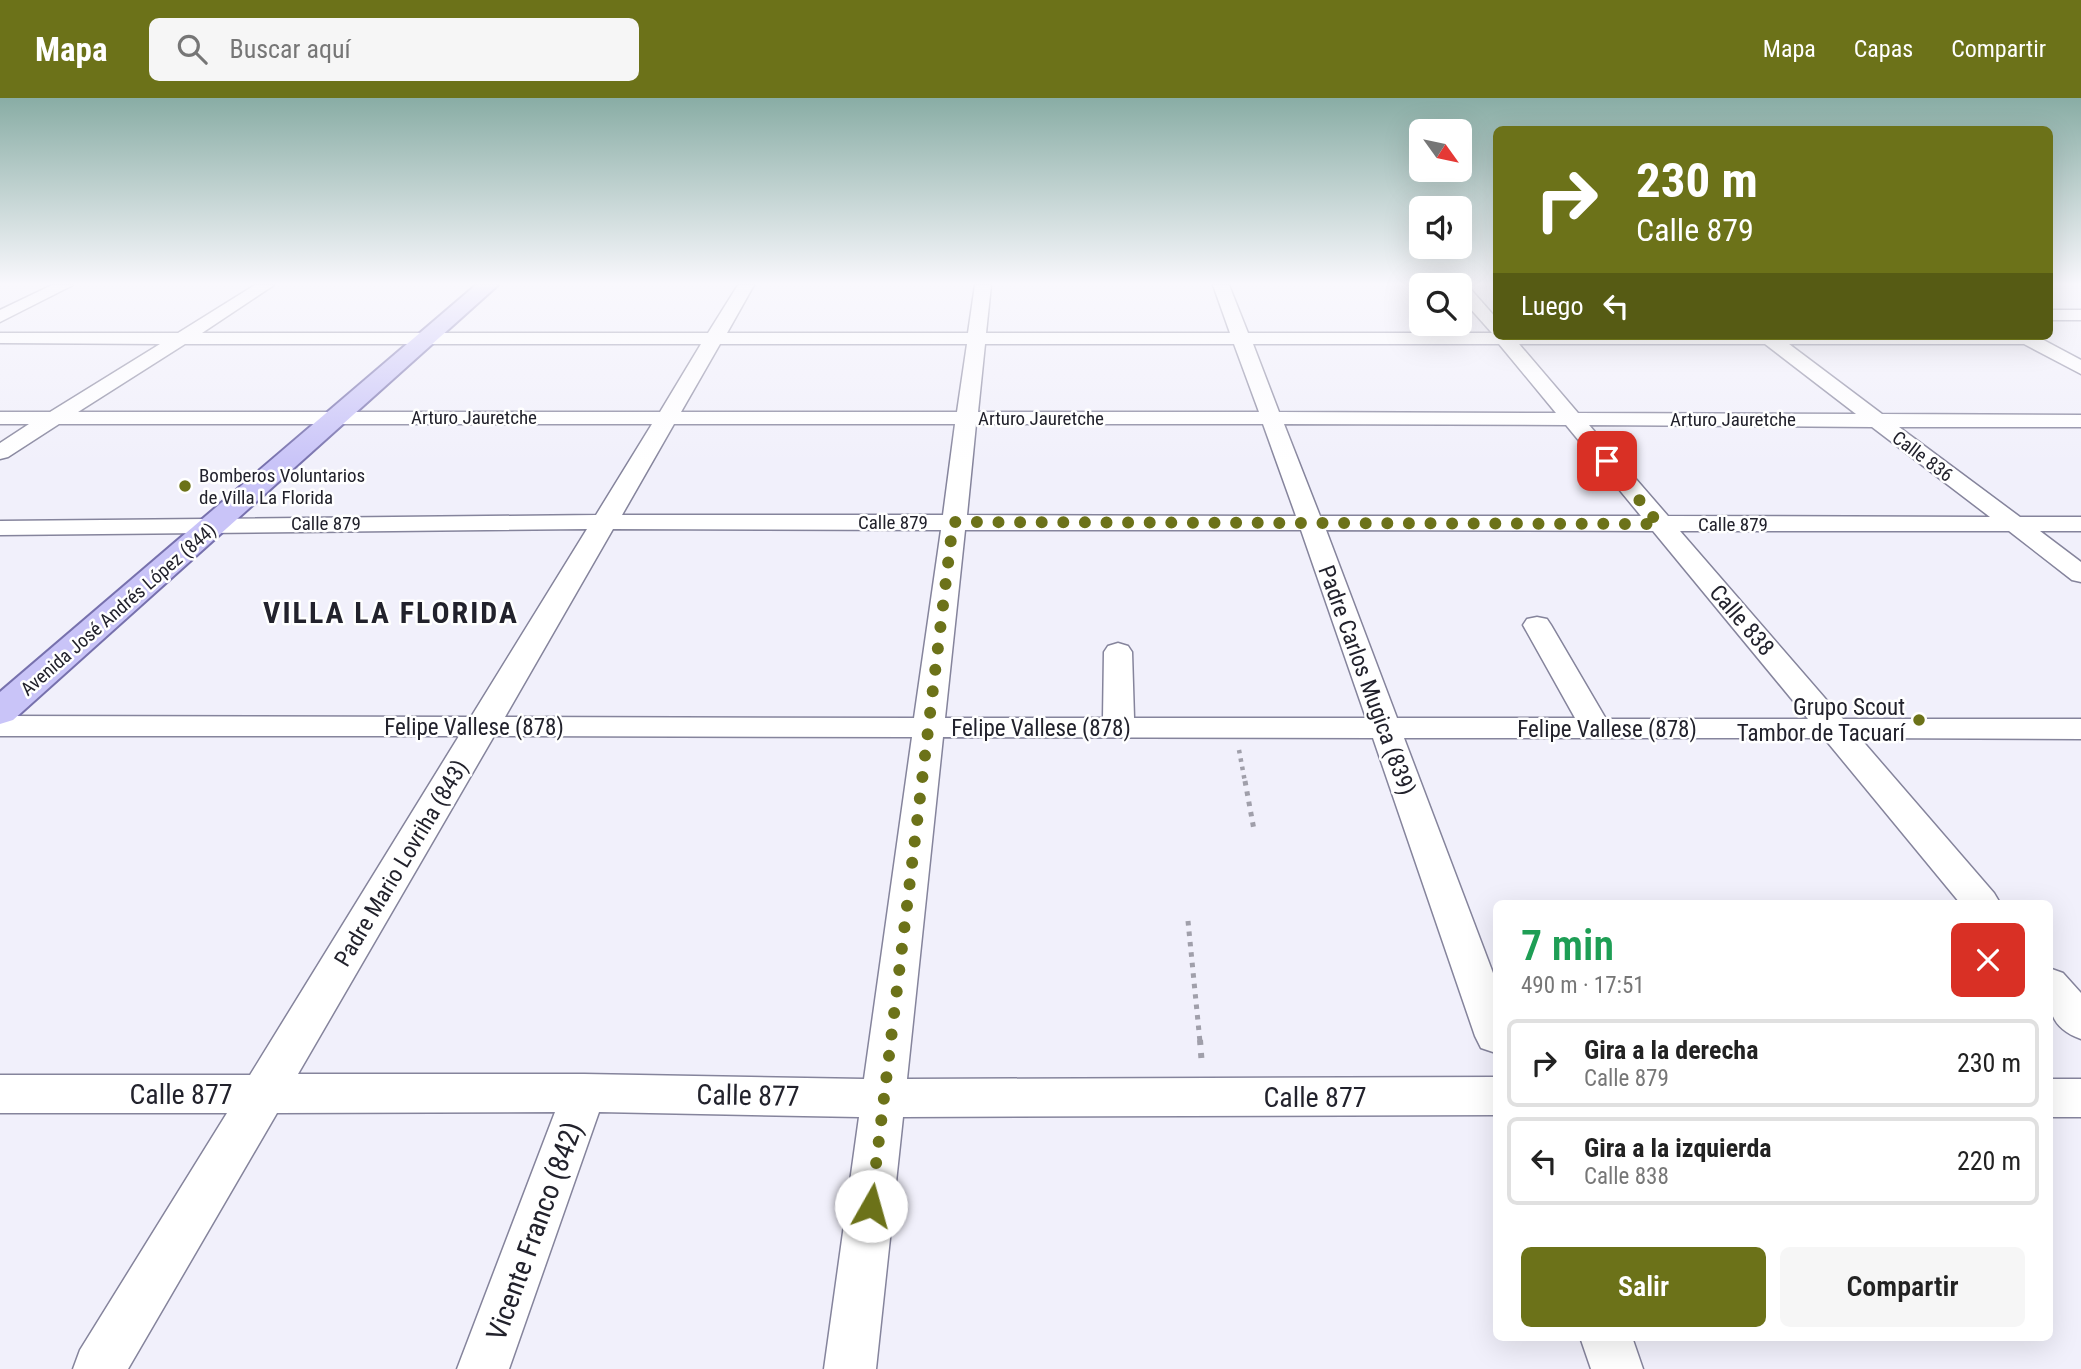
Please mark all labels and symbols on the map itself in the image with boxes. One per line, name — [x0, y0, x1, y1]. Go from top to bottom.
north arrow — [1409, 119, 1472, 182]
street label: Arturo Jauretche — [411, 406, 537, 429]
street label: Arturo Jauretche — [978, 407, 1104, 430]
street label: Arturo Jauretche — [1670, 408, 1796, 431]
street label: Calle 836 — [1888, 426, 1958, 487]
pin — [1577, 431, 1637, 491]
place label: Bomberos Voluntarios de Villa La Florida — [199, 464, 365, 509]
marker: Bomberos Voluntarios de Villa La Florida — [177, 478, 193, 494]
street label: Calle 879 — [858, 511, 928, 534]
street label: Calle 879 — [291, 512, 361, 535]
street label: Calle 879 — [1698, 513, 1768, 536]
street label: Avenida José Andrés López (844) — [16, 518, 221, 701]
street label: Padre Carlos Mugica (839) — [1312, 562, 1421, 799]
street label: Calle 838 — [1704, 579, 1780, 661]
district label: VILLA LA FLORIDA — [263, 595, 519, 630]
place label: Grupo Scout Tambor de Tacuarí — [1737, 694, 1907, 747]
marker: Grupo Scout Tambor de Tacuarí — [1911, 712, 1927, 728]
street label: Felipe Vallese (878) — [384, 714, 564, 741]
street label: Felipe Vallese (878) — [951, 715, 1131, 742]
street label: Felipe Vallese (878) — [1517, 716, 1697, 743]
street label: Padre Mario Lovriha (843) — [329, 755, 474, 971]
street label: Calle 877 — [129, 1078, 233, 1111]
street label: Calle 877 — [696, 1078, 800, 1113]
street label: Calle 877 — [1263, 1081, 1367, 1114]
street label: Vicente Franco (842) — [480, 1117, 589, 1345]
position arrow — [834, 1169, 908, 1243]

